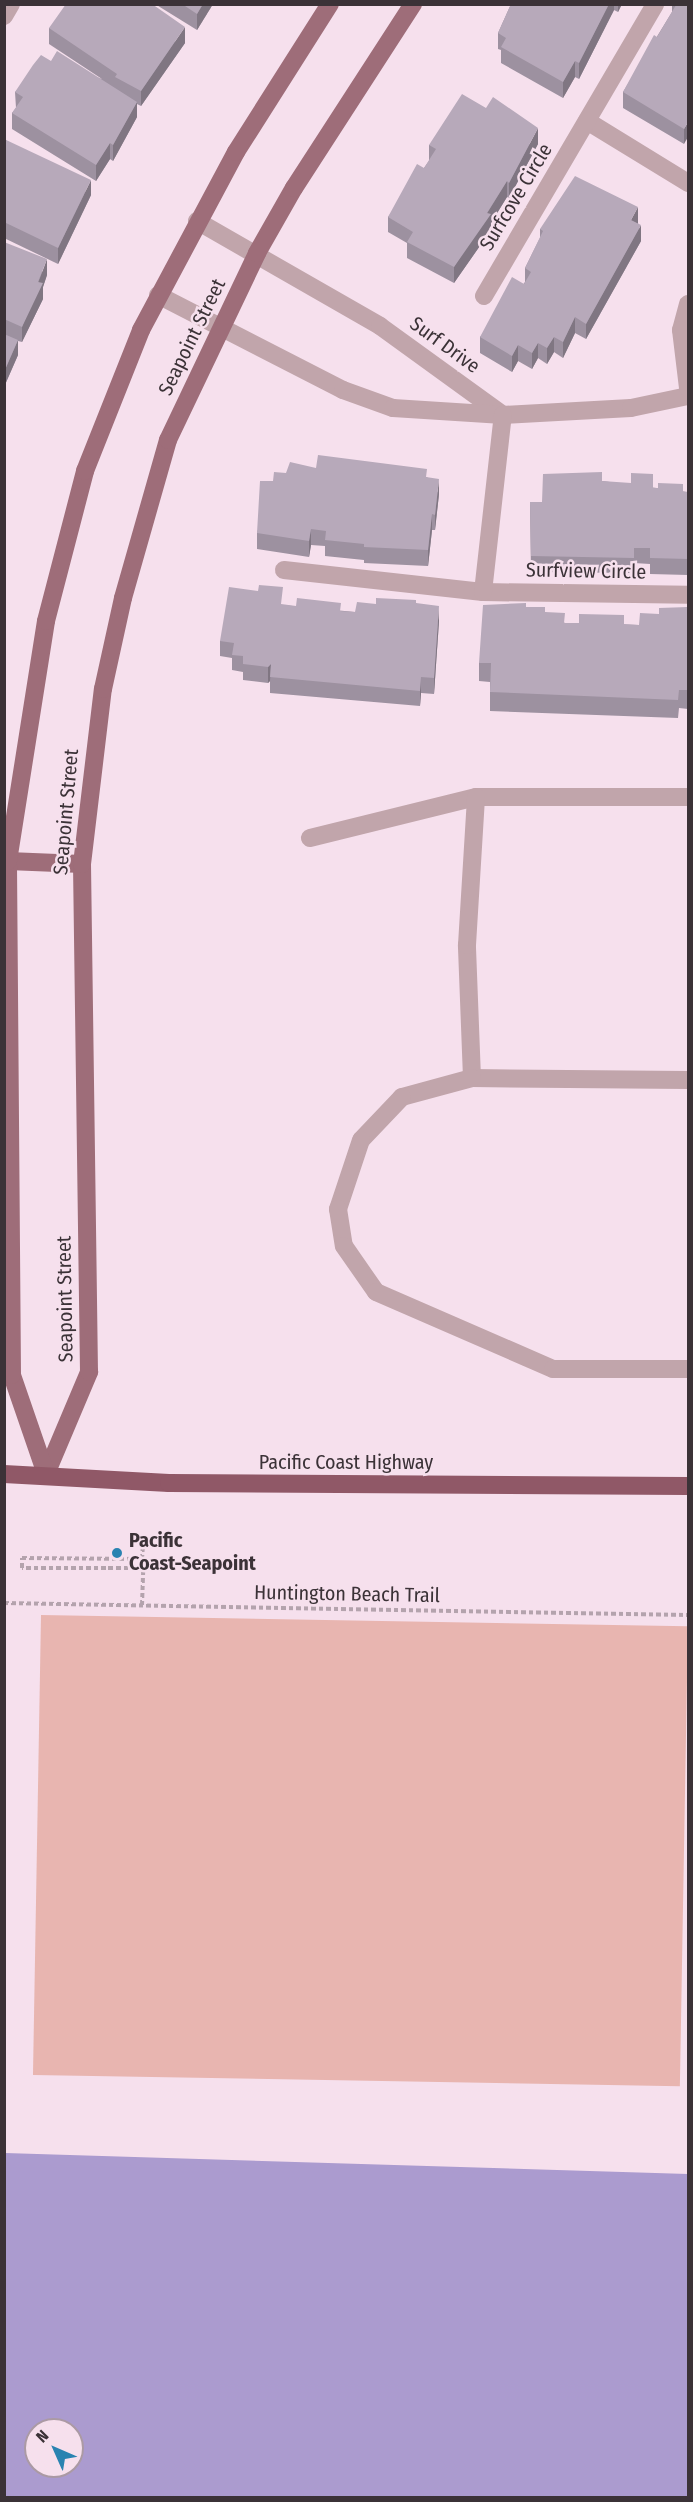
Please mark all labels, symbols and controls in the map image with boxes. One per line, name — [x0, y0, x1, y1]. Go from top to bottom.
street label: Surfcove Circle — [475, 139, 557, 255]
street label: Seapoint Street — [153, 275, 231, 399]
street label: Surf Drive — [405, 312, 485, 378]
street label: Surfview Circle — [526, 558, 646, 584]
street label: Seapoint Street — [49, 748, 83, 876]
street label: Seapoint Street — [52, 1236, 78, 1362]
street label: Pacific Coast Highway — [259, 1450, 433, 1474]
place label: Pacific Coast-Seapoint — [129, 1529, 256, 1576]
marker: Pacific Coast-Seapoint — [110, 1546, 124, 1560]
street label: Huntington Beach Trail — [254, 1580, 440, 1608]
north arrow — [24, 2418, 84, 2478]
text: N — [32, 2426, 52, 2446]

